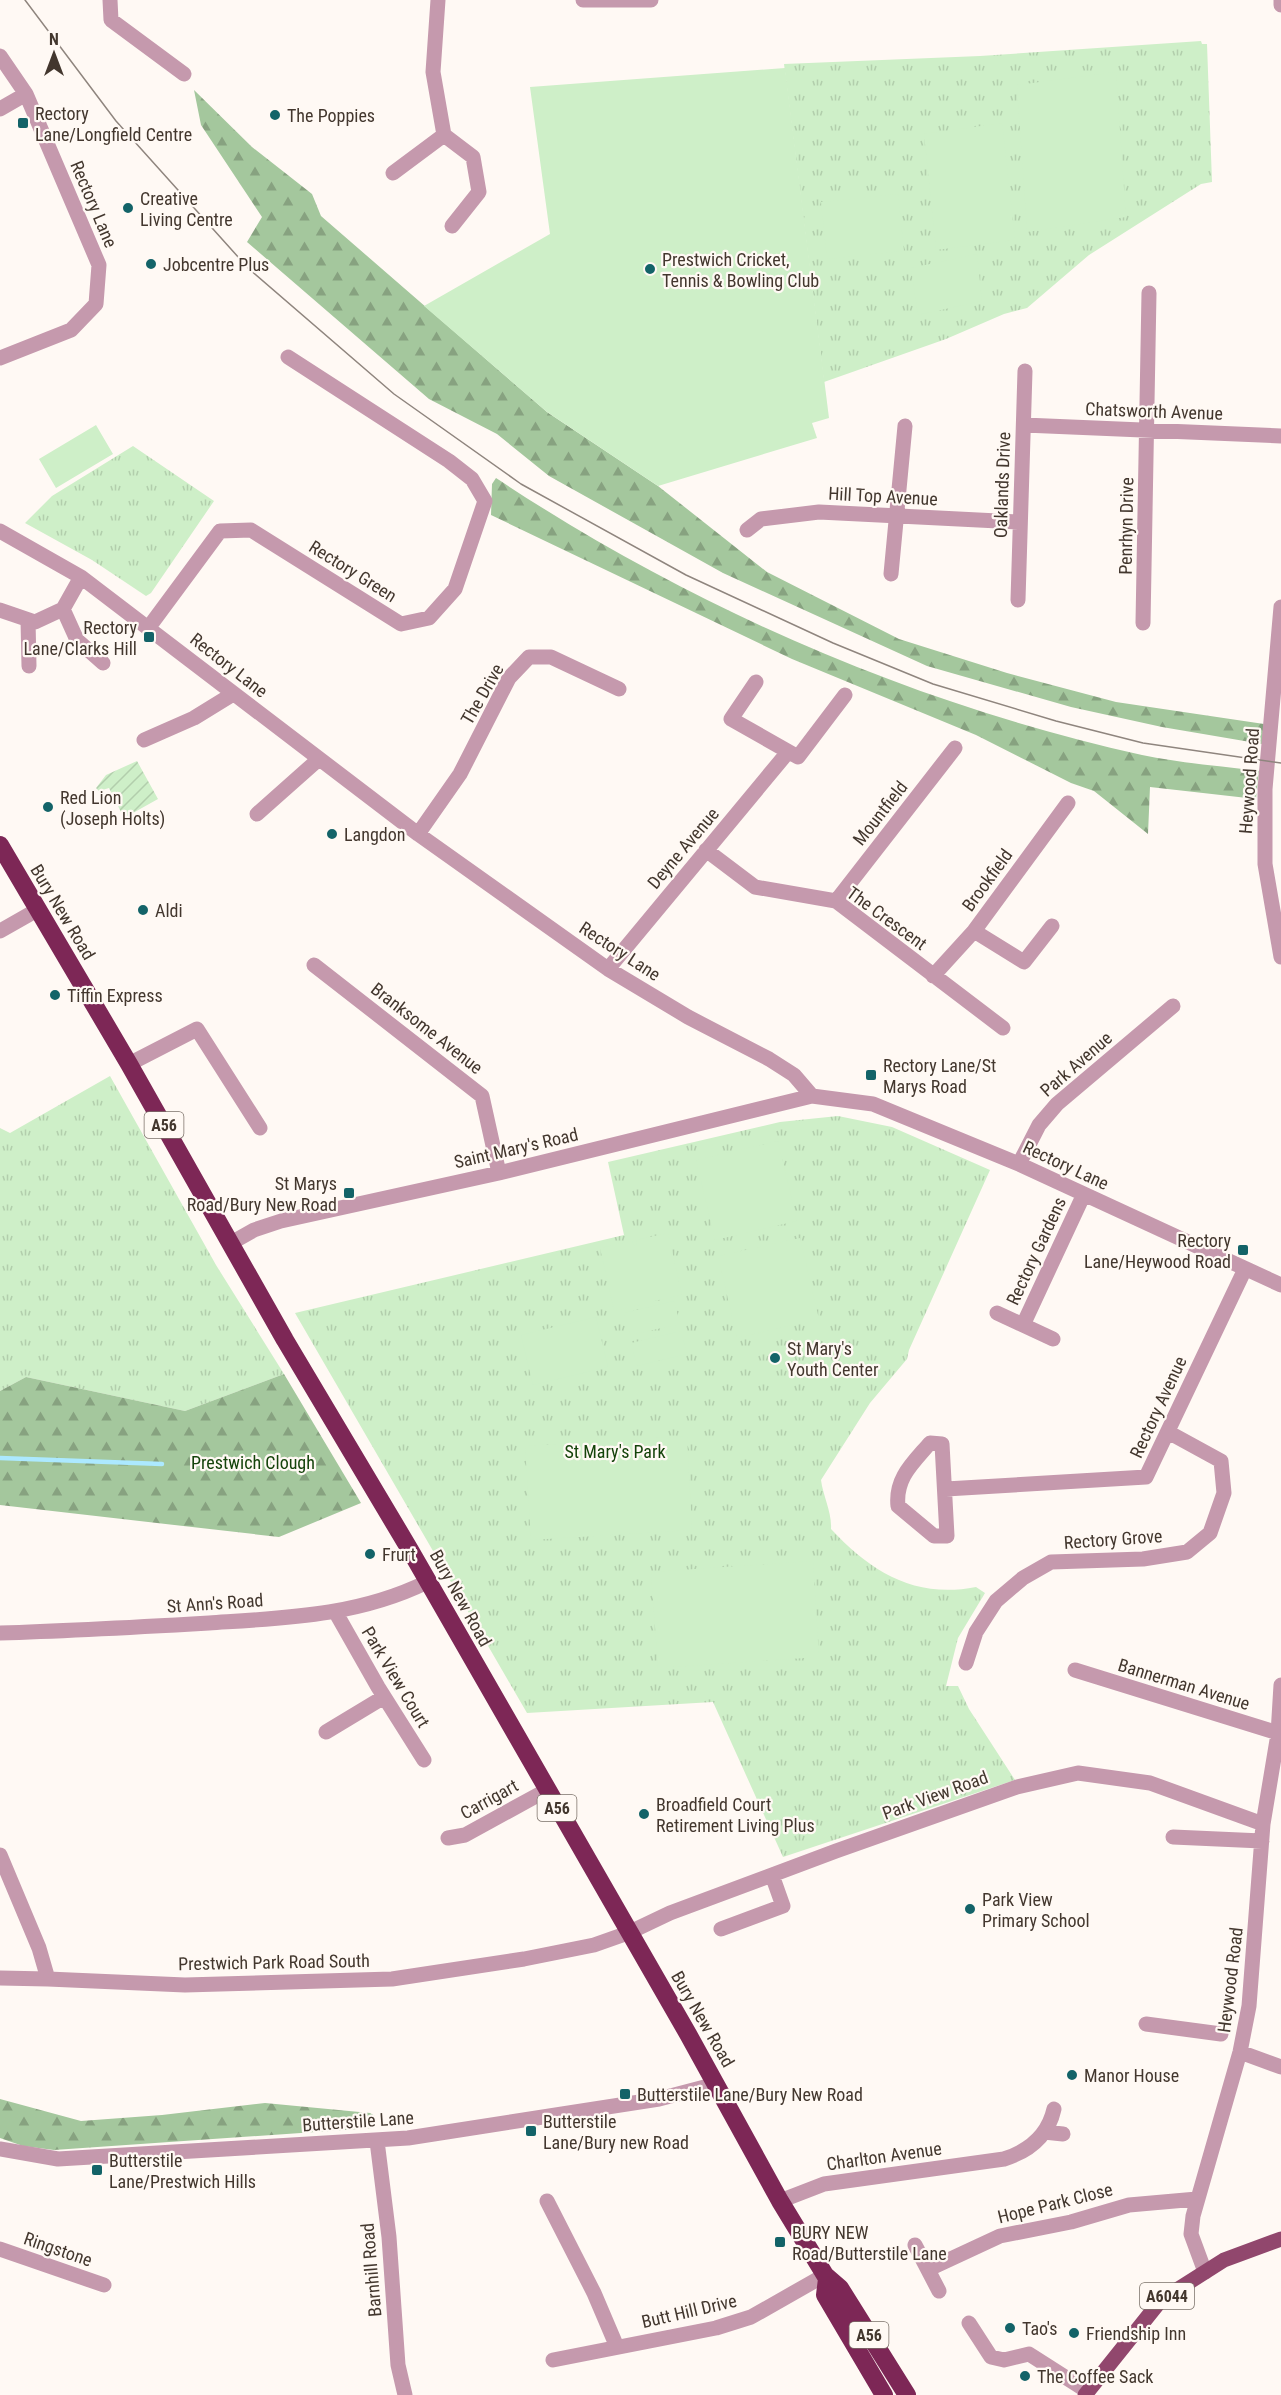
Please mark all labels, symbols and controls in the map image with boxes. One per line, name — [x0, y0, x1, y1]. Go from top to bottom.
north arrow — [24, 24, 84, 84]
text: N — [49, 30, 59, 49]
place label: Rectory Lane/Longfield Centre — [35, 103, 192, 145]
place label: The Poppies — [287, 105, 375, 126]
marker: The Poppies — [268, 108, 282, 122]
marker: Rectory Lane/Longfield Centre — [16, 116, 30, 130]
street label: Rectory Lane — [66, 158, 122, 250]
place label: Creative Living Centre — [140, 188, 233, 230]
marker: Creative Living Centre — [121, 201, 135, 215]
place label: Prestwich Cricket, Tennis & Bowling Club — [662, 249, 819, 291]
place label: Jobcentre Plus — [163, 254, 269, 275]
marker: Jobcentre Plus — [144, 257, 158, 271]
marker: Prestwich Cricket, Tennis & Bowling Club — [643, 262, 657, 276]
street label: Chatsworth Avenue — [1085, 398, 1223, 424]
street label: Oaklands Drive — [990, 432, 1014, 538]
street label: Penrhyn Drive — [1115, 477, 1137, 575]
street label: Hill Top Avenue — [828, 483, 938, 509]
street label: Rectory Green — [305, 536, 401, 606]
place label: Rectory Lane/Clarks Hill — [24, 617, 137, 659]
street label: Rectory Lane — [186, 628, 272, 702]
marker: Rectory Lane/Clarks Hill — [142, 630, 156, 644]
street label: The Drive — [456, 660, 508, 728]
street label: Heywood Road — [1235, 727, 1263, 835]
street label: Mountfield — [848, 777, 912, 849]
place label: Red Lion (Joseph Holts) — [60, 787, 165, 830]
marker: Red Lion (Joseph Holts) — [41, 800, 55, 814]
street label: Deyne Avenue — [643, 803, 723, 893]
place label: Langdon — [344, 824, 405, 845]
marker: Langdon — [325, 827, 339, 841]
street label: Brookfield — [957, 845, 1017, 915]
street label: Bury New Road — [26, 861, 100, 963]
street label: The Crescent — [843, 882, 931, 954]
place label: Aldi — [155, 900, 183, 921]
marker: Aldi — [136, 903, 150, 917]
street label: Rectory Lane — [576, 917, 664, 985]
street label: Branksome Avenue — [367, 978, 487, 1078]
place label: Tiffin Express — [67, 985, 163, 1006]
marker: Tiffin Express — [48, 988, 62, 1002]
street label: Park Avenue — [1036, 1027, 1116, 1101]
place label: Rectory Lane/St Marys Road — [883, 1055, 996, 1097]
marker: Rectory Lane/St Marys Road — [864, 1068, 878, 1082]
road number: A56 — [144, 1112, 184, 1138]
street label: Saint Mary's Road — [452, 1124, 580, 1172]
street label: Rectory Lane — [1020, 1136, 1112, 1194]
place label: St Marys Road/Bury New Road — [187, 1173, 337, 1215]
marker: St Marys Road/Bury New Road — [342, 1186, 356, 1200]
street label: Rectory Gardens — [1002, 1194, 1070, 1308]
place label: Rectory Lane/Heywood Road — [1084, 1230, 1231, 1272]
marker: Rectory Lane/Heywood Road — [1236, 1243, 1250, 1257]
place label: St Mary's Youth Center — [787, 1338, 879, 1380]
marker: St Mary's Youth Center — [768, 1351, 782, 1365]
street label: Rectory Avenue — [1125, 1353, 1191, 1461]
park label: St Mary's Park — [564, 1441, 666, 1462]
park label: Prestwich Clough — [191, 1452, 315, 1473]
street label: Rectory Grove — [1063, 1525, 1163, 1553]
place label: Frurt — [382, 1544, 416, 1565]
street label: Bury New Road — [426, 1546, 496, 1650]
marker: Frurt — [363, 1547, 377, 1561]
street label: St Ann's Road — [166, 1589, 264, 1617]
street label: Park View Court — [358, 1623, 434, 1731]
street label: Bannerman Avenue — [1116, 1654, 1252, 1714]
street label: Park View Road — [879, 1766, 991, 1824]
street label: Carrigart — [456, 1775, 522, 1823]
place label: Broadfield Court Retirement Living Plus — [656, 1794, 815, 1836]
road number: A56 — [538, 1795, 576, 1821]
marker: Broadfield Court Retirement Living Plus — [637, 1807, 651, 1821]
place label: Park View Primary School — [982, 1889, 1090, 1931]
marker: Park View Primary School — [963, 1902, 977, 1916]
street label: Heywood Road — [1213, 1926, 1247, 2034]
street label: Prestwich Park Road South — [178, 1950, 370, 1974]
street label: Bury New Road — [667, 1967, 739, 2071]
place label: Manor House — [1084, 2065, 1179, 2086]
marker: Manor House — [1065, 2068, 1079, 2082]
place label: Butterstile Lane/Bury New Road — [637, 2084, 863, 2105]
marker: Butterstile Lane/Bury New Road — [618, 2087, 632, 2101]
street label: Butterstile Lane — [301, 2107, 415, 2135]
place label: Butterstile Lane/Bury new Road — [543, 2111, 689, 2153]
marker: Butterstile Lane/Bury new Road — [524, 2124, 538, 2138]
street label: Charlton Avenue — [825, 2138, 943, 2174]
place label: Butterstile Lane/Prestwich Hills — [109, 2150, 256, 2192]
marker: Butterstile Lane/Prestwich Hills — [90, 2163, 104, 2177]
street label: Hope Park Close — [995, 2179, 1115, 2227]
street label: Barnhill Road — [356, 2222, 386, 2318]
place label: BURY NEW Road/Butterstile Lane — [792, 2222, 947, 2264]
street label: Ringstone — [21, 2228, 95, 2270]
marker: BURY NEW Road/Butterstile Lane — [773, 2235, 787, 2249]
road number: A6044 — [1140, 2283, 1194, 2309]
street label: Butt Hill Drive — [639, 2290, 739, 2332]
place label: Tao's — [1022, 2318, 1058, 2339]
marker: Tao's — [1003, 2321, 1017, 2335]
road number: A56 — [850, 2322, 888, 2348]
place label: Friendship Inn — [1086, 2323, 1186, 2344]
marker: Friendship Inn — [1067, 2326, 1081, 2340]
place label: The Coffee Sack — [1037, 2366, 1153, 2387]
marker: The Coffee Sack — [1018, 2369, 1032, 2383]

